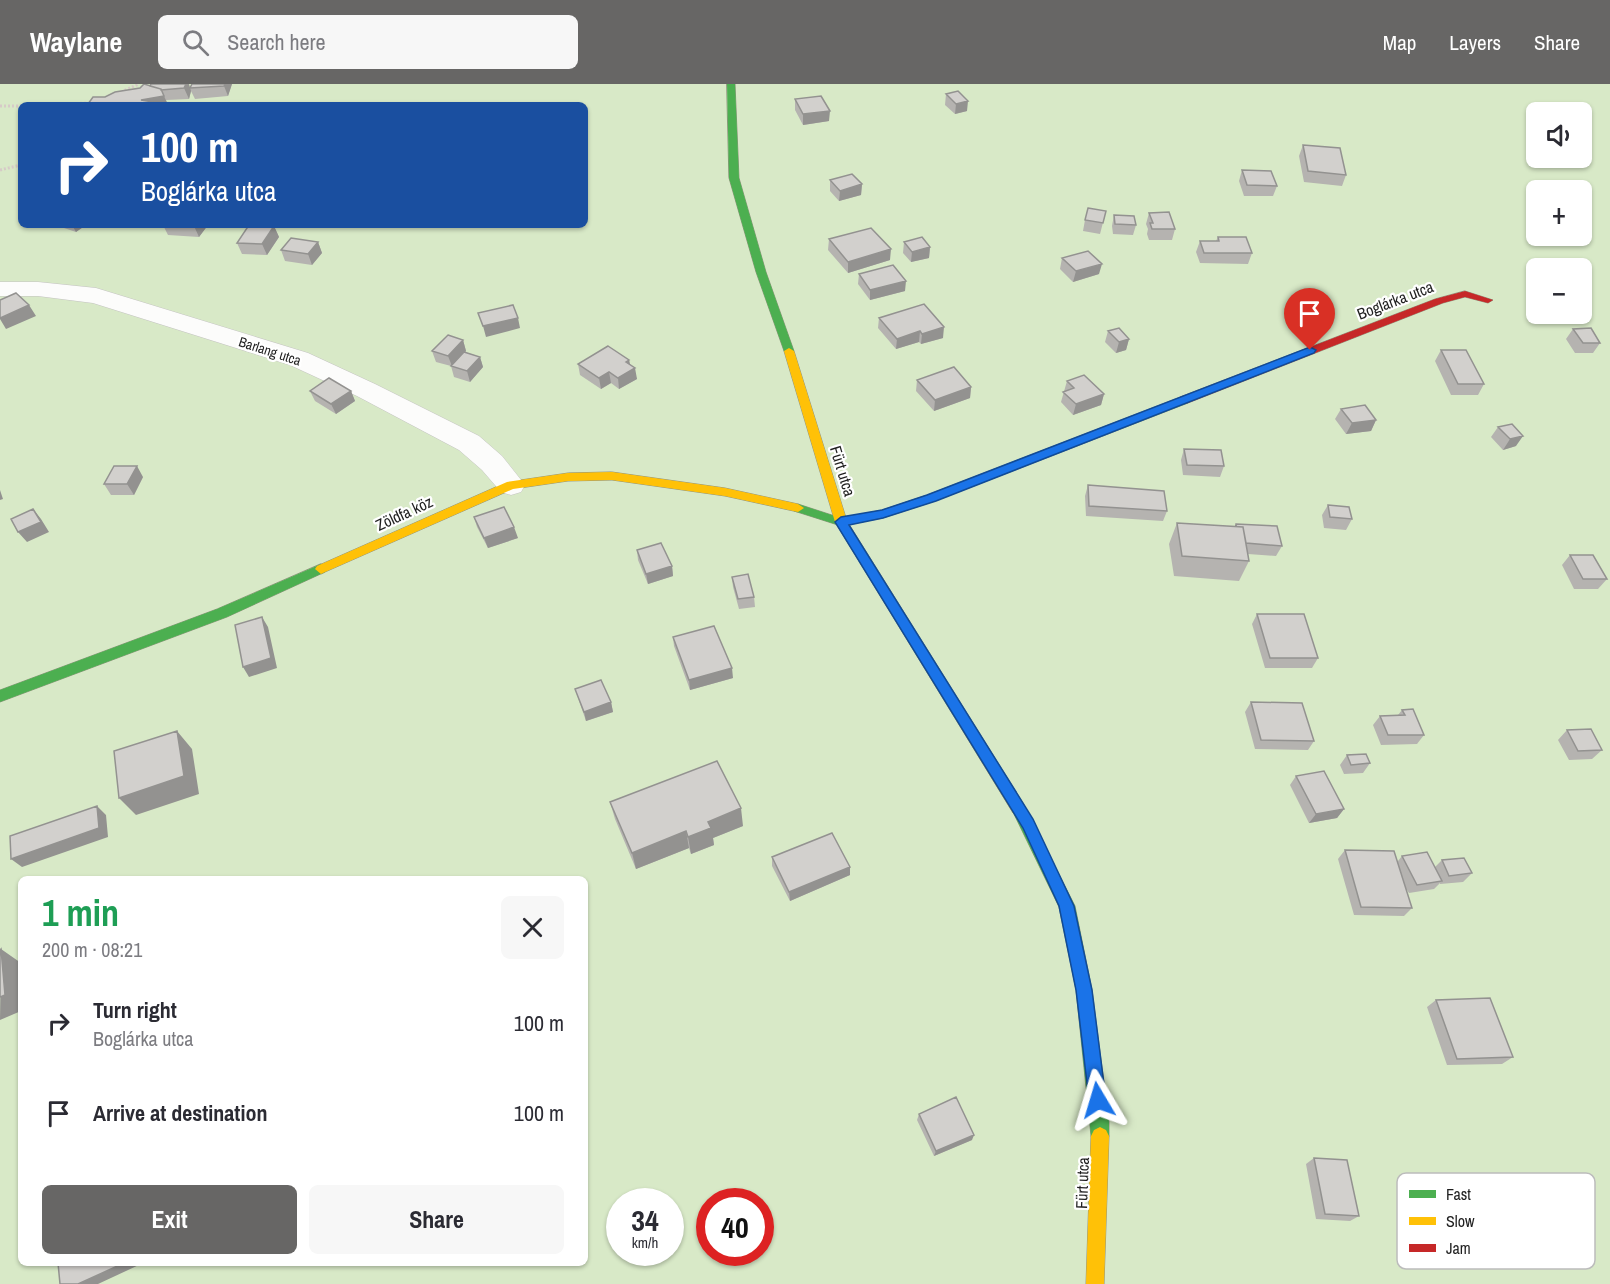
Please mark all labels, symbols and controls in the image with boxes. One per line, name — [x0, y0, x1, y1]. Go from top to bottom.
search box — [158, 15, 578, 69]
text: Waylane — [30, 23, 122, 61]
icon: search — [179, 26, 212, 59]
text: Search here — [227, 27, 326, 57]
text: Map — [1383, 28, 1416, 57]
text: Layers — [1449, 28, 1501, 57]
text: Share — [1534, 28, 1580, 57]
map controls — [1526, 102, 1592, 324]
button: sound — [1526, 102, 1592, 168]
text: 100 m — [141, 119, 239, 175]
icon: right — [42, 126, 120, 204]
text: Boglárka utca — [141, 173, 276, 209]
button: + — [1526, 180, 1592, 246]
button: − — [1526, 258, 1592, 324]
street label: Boglárka utca — [1354, 275, 1437, 325]
pin — [1284, 288, 1335, 350]
icon: arrive — [1293, 297, 1326, 330]
street label: Barlang utca — [237, 332, 304, 370]
street label: Fürt utca — [825, 443, 861, 500]
street label: Zöldfa köz — [372, 490, 436, 536]
text: 1 min — [42, 889, 119, 937]
button: close — [501, 896, 564, 959]
text: 200 m · 08:21 — [42, 936, 142, 963]
text: Turn right — [93, 995, 177, 1025]
icon: right — [42, 1007, 75, 1040]
text: 100 m — [514, 1008, 564, 1038]
text: Boglárka utca — [93, 1025, 193, 1052]
position arrow — [1066, 1068, 1130, 1132]
icon: arrive — [42, 1097, 75, 1130]
text: Arrive at destination — [93, 1098, 267, 1128]
text: 100 m — [514, 1098, 564, 1128]
street label: Fürt utca — [1070, 1156, 1094, 1209]
legend — [1397, 1173, 1595, 1269]
text: Fast — [1446, 1183, 1471, 1205]
button: Exit — [42, 1185, 297, 1254]
button: Share — [309, 1185, 564, 1254]
speed limit sign: 40 — [696, 1188, 774, 1266]
text: 34 — [631, 1200, 659, 1240]
text: Slow — [1446, 1210, 1475, 1232]
text: km/h — [632, 1232, 658, 1253]
text: Jam — [1446, 1237, 1471, 1259]

